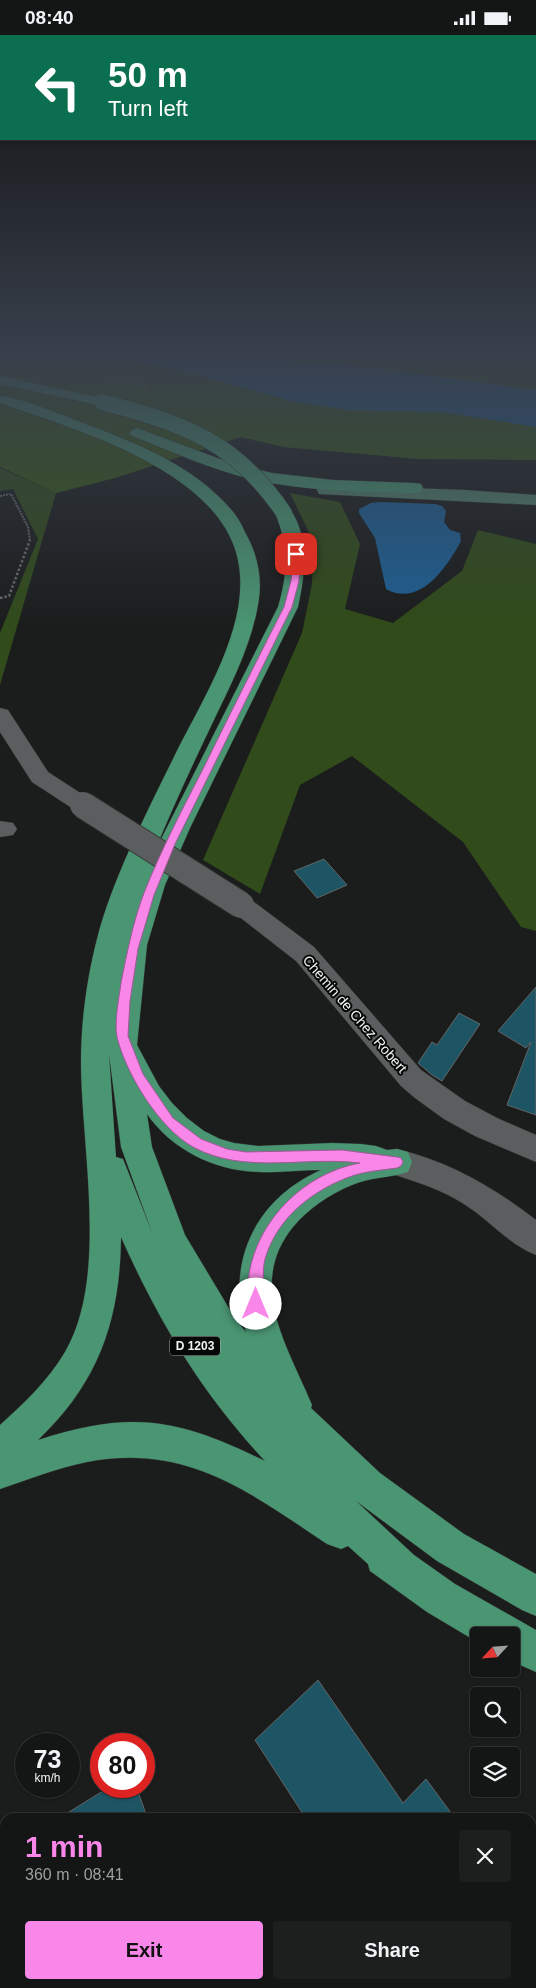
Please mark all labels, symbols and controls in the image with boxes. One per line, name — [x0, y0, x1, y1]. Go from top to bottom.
text: 08:40 — [25, 7, 74, 28]
icon: left — [25, 55, 90, 120]
text: 50 m — [108, 55, 188, 94]
text: Turn left — [108, 96, 188, 121]
pin — [275, 533, 317, 575]
icon: arrive — [282, 540, 310, 568]
street label: Chemin de Chez Robert — [300, 952, 410, 1076]
position arrow — [229, 1277, 281, 1329]
road number: D 1203 — [170, 1337, 220, 1355]
north arrow — [470, 1627, 520, 1677]
map controls — [470, 1627, 520, 1797]
button: search — [470, 1687, 520, 1737]
speed limit sign: 80 — [90, 1733, 155, 1798]
text: 73 — [34, 1745, 61, 1773]
button: layers — [470, 1747, 520, 1797]
text: km/h — [34, 1771, 61, 1785]
text: 1 min — [25, 1830, 103, 1863]
button: close — [459, 1830, 511, 1882]
text: 360 m · 08:41 — [25, 1866, 124, 1883]
button: Exit — [25, 1921, 263, 1979]
button: Share — [273, 1921, 511, 1979]

